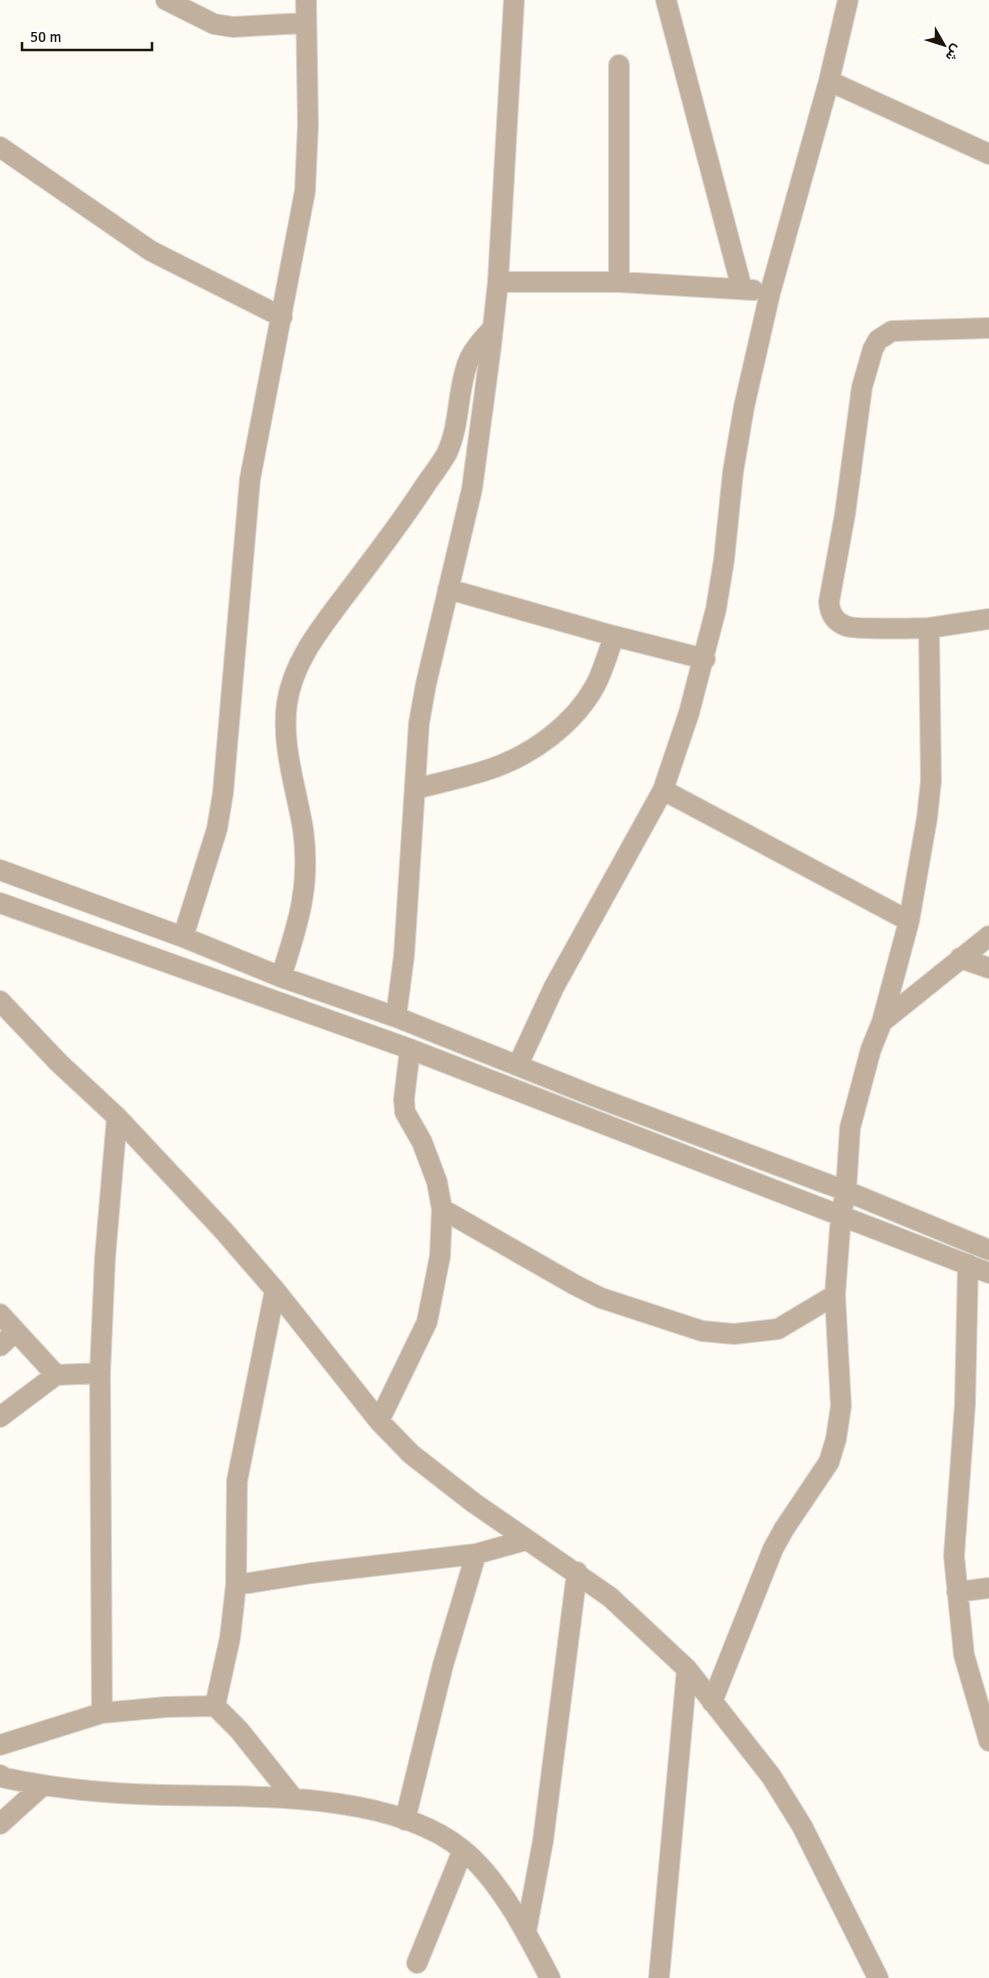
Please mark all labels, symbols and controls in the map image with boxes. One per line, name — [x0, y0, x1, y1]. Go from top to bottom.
scale bar — [22, 20, 152, 52]
north arrow — [919, 20, 969, 70]
text: 50 m — [30, 28, 61, 46]
text: ش — [942, 41, 966, 65]

